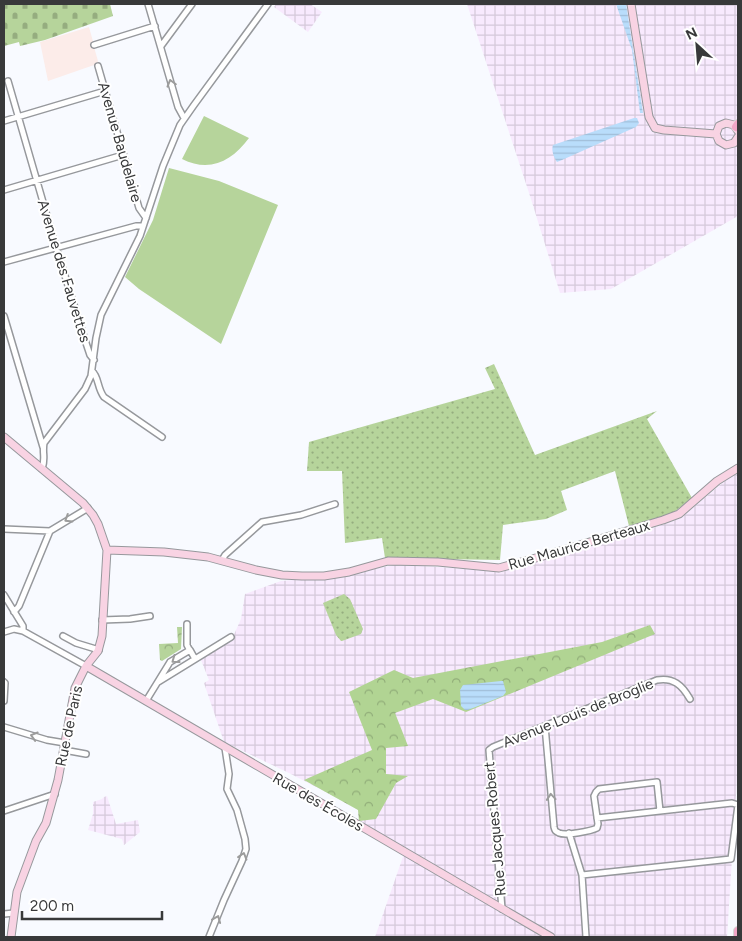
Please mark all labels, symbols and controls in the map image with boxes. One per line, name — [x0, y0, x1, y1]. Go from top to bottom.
north arrow — [672, 20, 722, 70]
text: N — [683, 24, 700, 44]
one-way arrow — [167, 79, 177, 87]
street label: Avenue Baudelaire — [94, 80, 146, 204]
street label: Avenue des Fauvettes — [34, 197, 94, 345]
one-way arrow — [65, 513, 74, 523]
street label: Rue Maurice Berteaux — [506, 516, 652, 574]
one-way arrow — [171, 654, 181, 663]
street label: Avenue Louis de Broglie — [500, 675, 656, 751]
street label: Rue de Paris — [52, 684, 86, 768]
one-way arrow — [30, 732, 39, 742]
street label: Rue Jacques Robert — [480, 761, 510, 897]
street label: Rue des Écoles — [270, 769, 366, 835]
one-way arrow — [546, 793, 557, 801]
one-way arrow — [238, 852, 248, 861]
scale bar — [22, 888, 162, 920]
text: 200 m — [30, 897, 74, 915]
one-way arrow — [211, 915, 221, 924]

